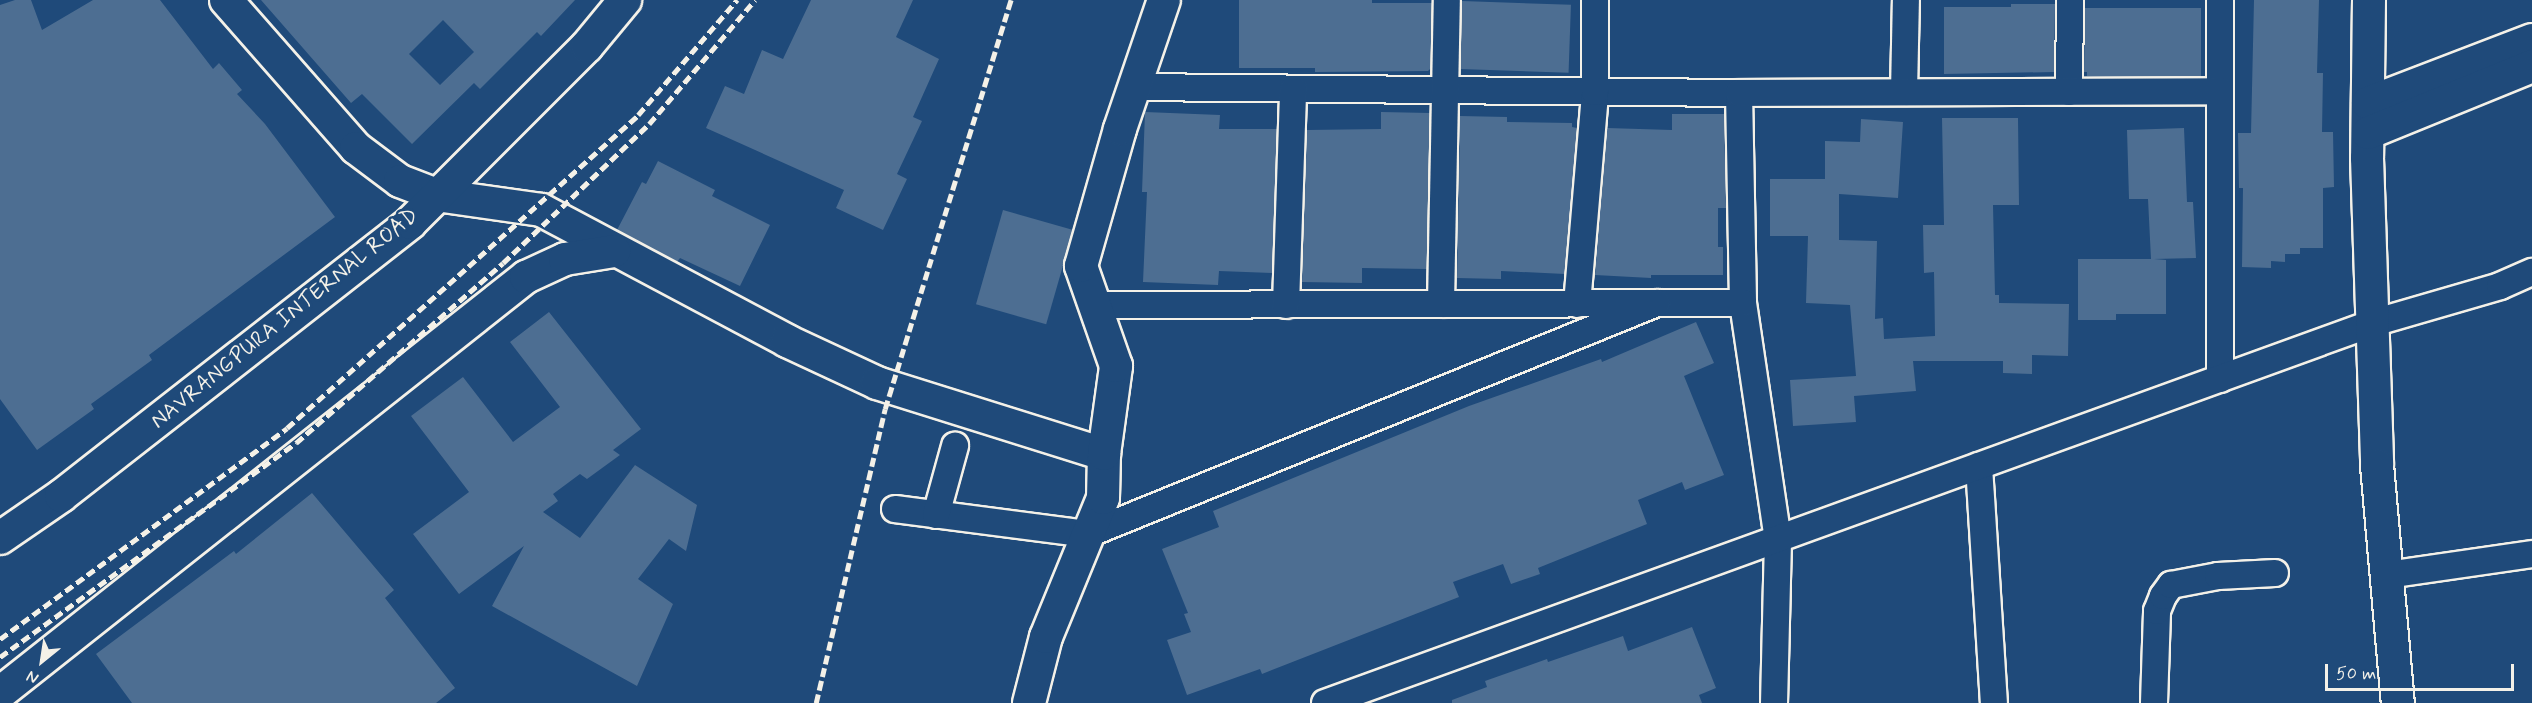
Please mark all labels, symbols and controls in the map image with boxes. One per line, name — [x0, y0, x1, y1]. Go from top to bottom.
street label: NAVRANGPURA INTERNAL ROAD — [146, 203, 424, 435]
north arrow — [12, 631, 72, 691]
scale bar — [2328, 652, 2517, 690]
text: 50 m — [2336, 662, 2376, 686]
text: N — [23, 665, 43, 689]

